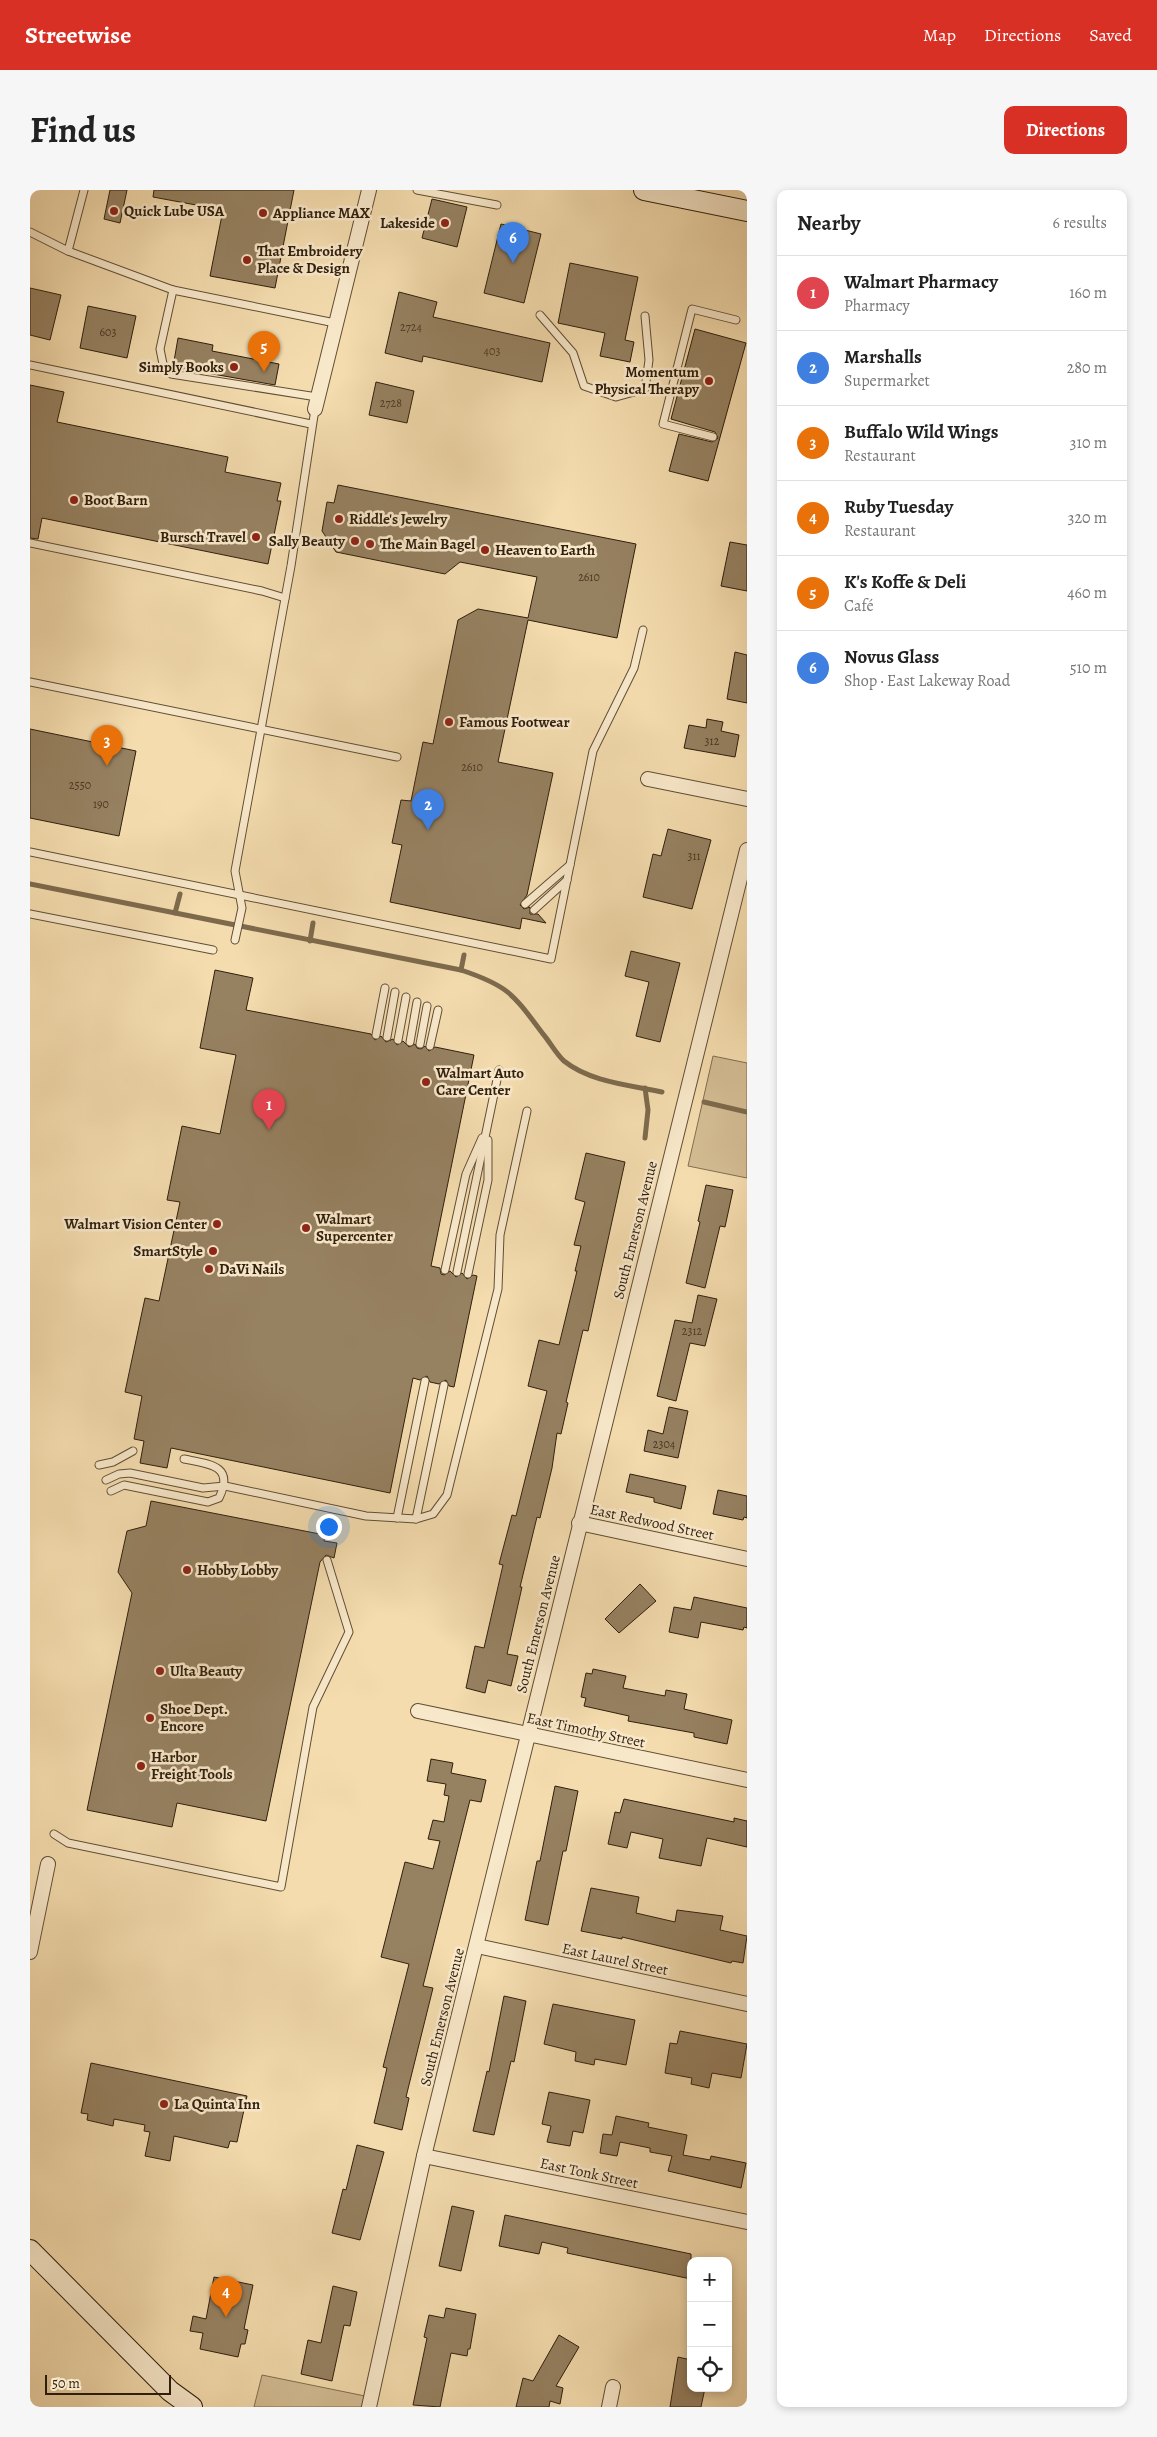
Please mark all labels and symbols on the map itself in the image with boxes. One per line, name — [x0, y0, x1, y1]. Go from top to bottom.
place label: Quick Lube USA — [124, 201, 225, 221]
place label: Appliance MAX — [272, 203, 371, 223]
marker: Quick Lube USA — [108, 205, 120, 217]
marker: Appliance MAX — [257, 207, 269, 219]
place label: Lakeside — [380, 213, 435, 233]
marker: Lakeside — [439, 217, 451, 229]
pin: 6 — [497, 222, 529, 263]
place label: That Embroidery Place & Design — [257, 241, 364, 278]
marker: That Embroidery Place & Design — [241, 254, 253, 266]
house number: 2724 — [400, 319, 422, 335]
house number: 603 — [100, 324, 116, 340]
pin: 5 — [248, 331, 280, 372]
house number: 403 — [484, 343, 500, 359]
place label: Simply Books — [139, 357, 224, 377]
marker: Simply Books — [228, 361, 240, 373]
place label: Momentum Physical Therapy — [594, 362, 700, 399]
marker: Momentum Physical Therapy — [703, 375, 715, 387]
house number: 2728 — [380, 395, 402, 411]
place label: Boot Barn — [84, 490, 148, 510]
marker: Boot Barn — [68, 494, 80, 506]
place label: Riddle's Jewelry — [349, 509, 448, 529]
marker: Riddle's Jewelry — [333, 513, 345, 525]
place label: Bursch Travel — [160, 527, 246, 547]
marker: Bursch Travel — [250, 531, 262, 543]
place label: Sally Beauty — [269, 531, 346, 551]
place label: The Main Bagel — [380, 534, 475, 554]
marker: Sally Beauty — [349, 535, 361, 547]
marker: The Main Bagel — [364, 538, 376, 550]
place label: Heaven to Earth — [495, 540, 595, 560]
marker: Heaven to Earth — [479, 544, 491, 556]
house number: 2610 — [578, 569, 600, 585]
place label: Famous Footwear — [459, 712, 570, 732]
marker: Famous Footwear — [443, 716, 455, 728]
pin: 3 — [91, 725, 123, 766]
house number: 312 — [705, 733, 720, 749]
house number: 2610 — [461, 759, 483, 775]
house number: 2550 — [69, 777, 91, 793]
pin: 2 — [412, 789, 444, 830]
house number: 190 — [93, 796, 109, 812]
house number: 311 — [687, 848, 701, 864]
place label: Walmart Auto Care Center — [435, 1063, 524, 1100]
marker: Walmart Auto Care Center — [420, 1076, 432, 1088]
pin: 1 — [253, 1089, 285, 1130]
street label: South Emerson Avenue — [608, 1158, 662, 1301]
place label: Walmart Supercenter — [315, 1209, 393, 1246]
place label: Walmart Vision Center — [63, 1214, 207, 1234]
marker: Walmart Vision Center — [211, 1218, 223, 1230]
marker: Walmart Supercenter — [300, 1222, 312, 1234]
place label: SmartStyle — [133, 1241, 203, 1261]
marker: SmartStyle — [207, 1245, 219, 1257]
place label: DaVi Nails — [219, 1259, 284, 1279]
marker: DaVi Nails — [203, 1263, 215, 1275]
house number: 2312 — [682, 1323, 703, 1339]
house number: 2304 — [653, 1436, 676, 1452]
street label: East Redwood Street — [588, 1499, 716, 1545]
your location — [316, 1514, 342, 1540]
street label: South Emerson Avenue — [511, 1552, 565, 1695]
place label: Hobby Lobby — [197, 1560, 279, 1580]
marker: Hobby Lobby — [181, 1564, 193, 1576]
place label: Ulta Beauty — [170, 1661, 243, 1681]
marker: Ulta Beauty — [154, 1665, 166, 1677]
place label: Shoe Dept. Encore — [160, 1699, 228, 1736]
street label: East Timothy Street — [525, 1708, 647, 1752]
marker: Shoe Dept. Encore — [144, 1712, 156, 1724]
place label: Harbor Freight Tools — [151, 1747, 233, 1784]
marker: Harbor Freight Tools — [135, 1760, 147, 1772]
street label: East Laurel Street — [560, 1938, 670, 1980]
street label: South Emerson Avenue — [415, 1945, 469, 2088]
place label: La Quinta Inn — [174, 2094, 261, 2114]
marker: La Quinta Inn — [158, 2098, 170, 2110]
street label: East Tonk Street — [538, 2153, 640, 2193]
pin: 4 — [210, 2276, 242, 2317]
scale bar — [45, 2372, 171, 2395]

